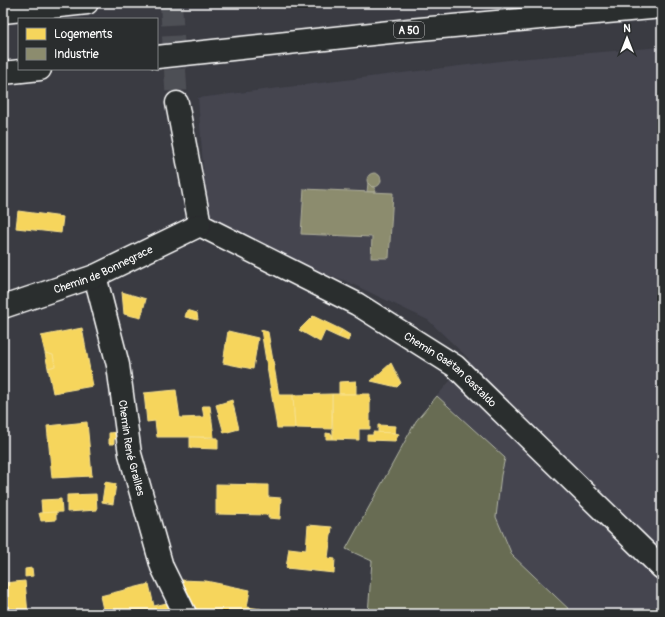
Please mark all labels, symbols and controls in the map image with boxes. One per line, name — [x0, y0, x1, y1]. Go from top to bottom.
legend — [18, 18, 158, 70]
north arrow — [607, 18, 647, 58]
road number: A 50 — [394, 22, 424, 38]
text: N — [623, 22, 631, 35]
text: Logements — [54, 27, 113, 42]
text: Industrie — [54, 47, 99, 62]
street label: Chemin de Bonnegrace — [52, 243, 155, 296]
street label: Chemin Gaëtan Gastaldo — [401, 329, 499, 410]
street label: Chemin René Grailles — [116, 399, 148, 497]

